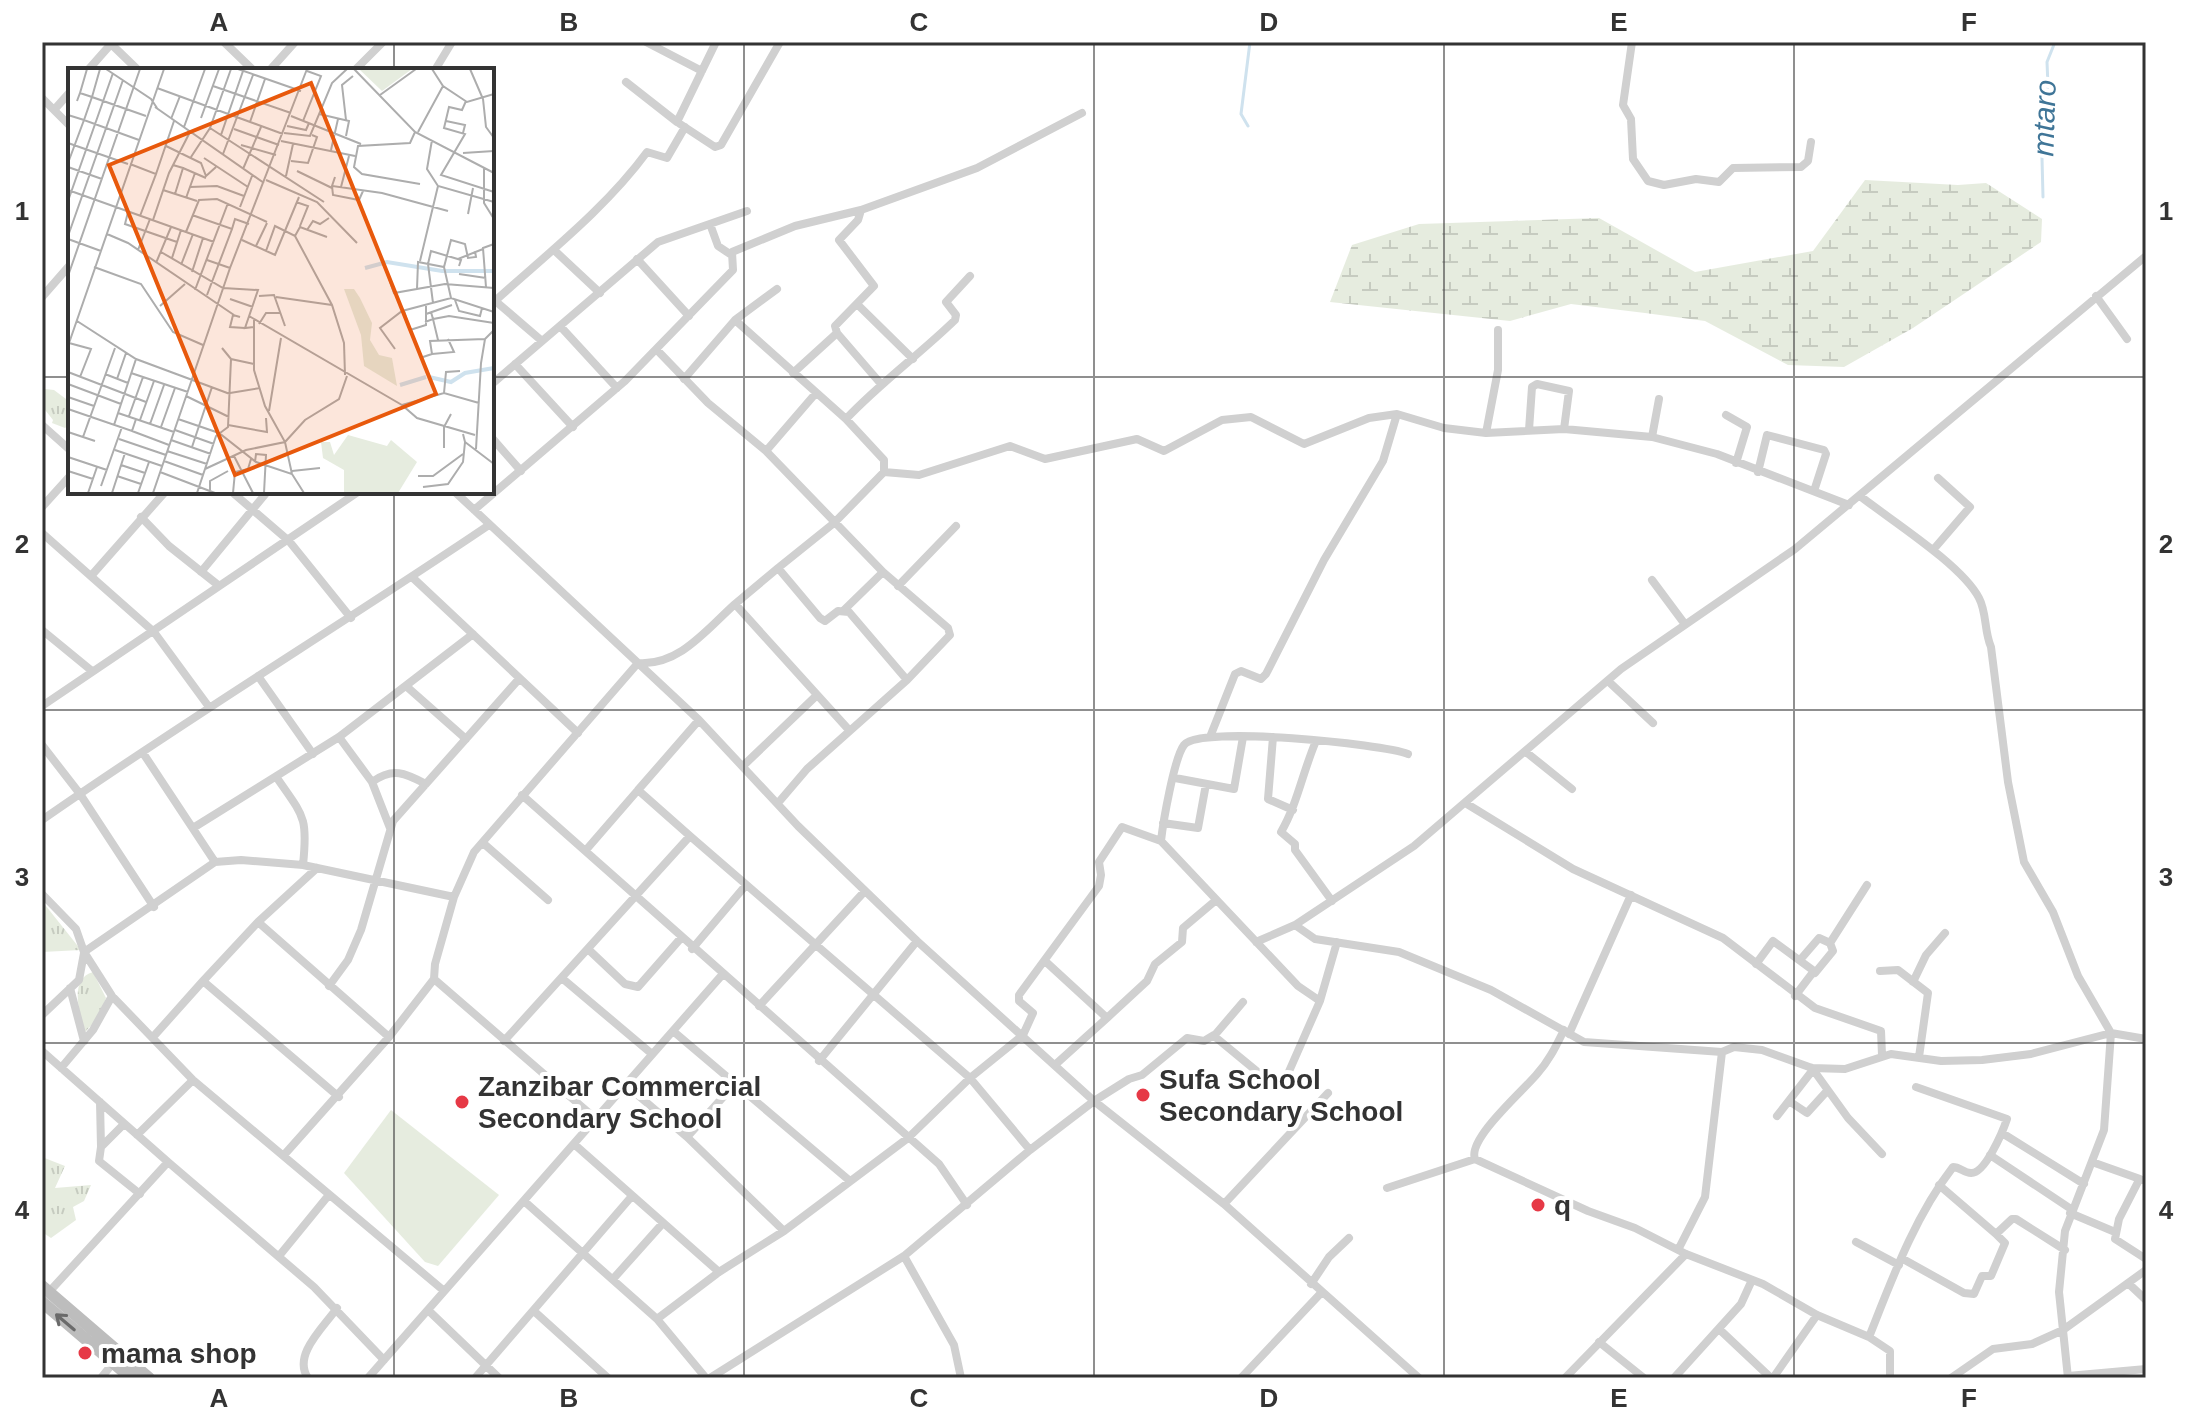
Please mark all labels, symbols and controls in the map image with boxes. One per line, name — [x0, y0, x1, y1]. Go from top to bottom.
text: A — [210, 7, 229, 37]
text: B — [560, 7, 578, 37]
text: C — [910, 7, 929, 37]
text: D — [1260, 7, 1278, 37]
text: E — [1610, 7, 1628, 37]
text: F — [1961, 7, 1977, 37]
inset map — [68, 68, 494, 494]
water label: mtaro — [2026, 79, 2062, 157]
text: 1 — [15, 196, 29, 226]
text: 1 — [2159, 196, 2173, 226]
text: 2 — [15, 529, 29, 559]
text: 2 — [2159, 529, 2173, 559]
text: 3 — [15, 862, 29, 892]
text: 3 — [2159, 862, 2173, 892]
place label: Sufa School Secondary School — [1159, 1064, 1403, 1127]
place label: Zanzibar Commercial Secondary School — [478, 1071, 761, 1134]
marker: Sufa School Secondary School — [1134, 1086, 1152, 1104]
marker: Zanzibar Commercial Secondary School — [453, 1093, 471, 1111]
place label: q — [1554, 1190, 1571, 1221]
text: 4 — [15, 1195, 30, 1225]
text: 4 — [2159, 1195, 2174, 1225]
marker: q — [1529, 1196, 1547, 1214]
one-way arrow — [55, 1313, 76, 1331]
place label: mama shop — [101, 1338, 257, 1369]
marker: mama shop — [76, 1344, 94, 1362]
text: A — [210, 1383, 229, 1413]
text: B — [560, 1383, 578, 1413]
text: C — [910, 1383, 929, 1413]
text: D — [1260, 1383, 1278, 1413]
text: E — [1610, 1383, 1628, 1413]
text: F — [1961, 1383, 1977, 1413]

